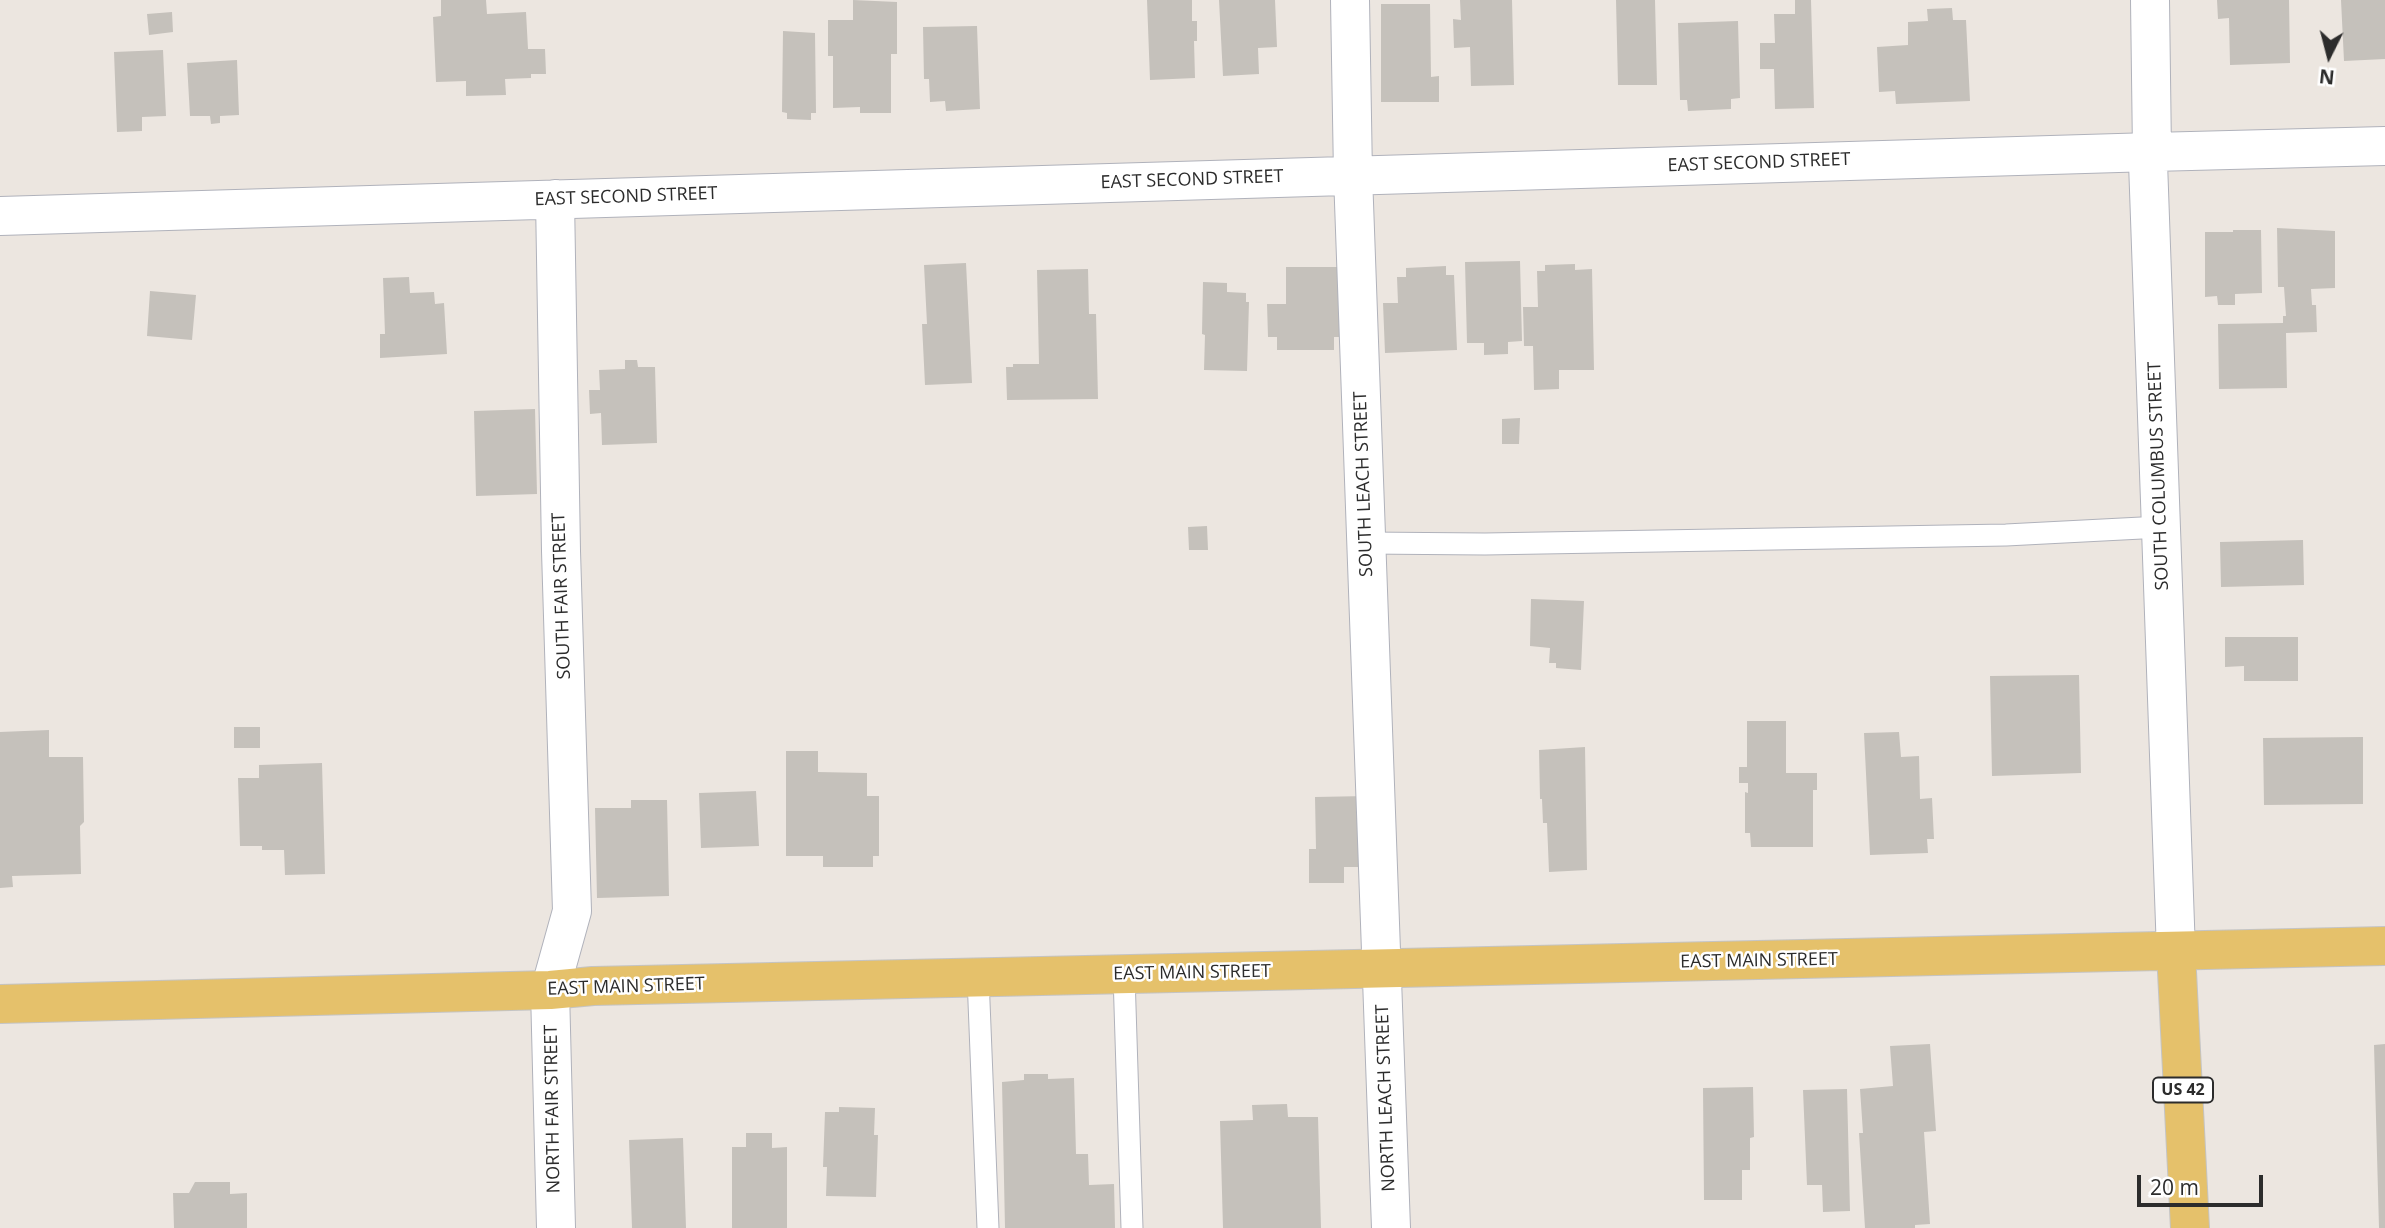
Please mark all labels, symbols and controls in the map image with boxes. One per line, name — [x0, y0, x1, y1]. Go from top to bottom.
north arrow — [2294, 21, 2364, 91]
text: N — [2318, 63, 2336, 91]
street label: EAST SECOND STREET — [1667, 149, 1851, 177]
street label: EAST SECOND STREET — [1100, 166, 1284, 194]
street label: EAST SECOND STREET — [534, 183, 718, 211]
street label: SOUTH COLUMBUS STREET — [2144, 361, 2174, 591]
street label: SOUTH LEACH STREET — [1350, 391, 1378, 577]
street label: SOUTH FAIR STREET — [548, 512, 576, 680]
street label: EAST MAIN STREET — [1680, 949, 1838, 973]
street label: EAST MAIN STREET — [1113, 961, 1271, 985]
street label: EAST MAIN STREET — [547, 973, 705, 1001]
street label: NORTH LEACH STREET — [1372, 1004, 1400, 1192]
street label: NORTH FAIR STREET — [541, 1024, 565, 1194]
road number: US 42 — [2153, 1078, 2213, 1102]
scale bar — [2140, 1162, 2266, 1206]
text: 20 m — [2150, 1173, 2199, 1201]

